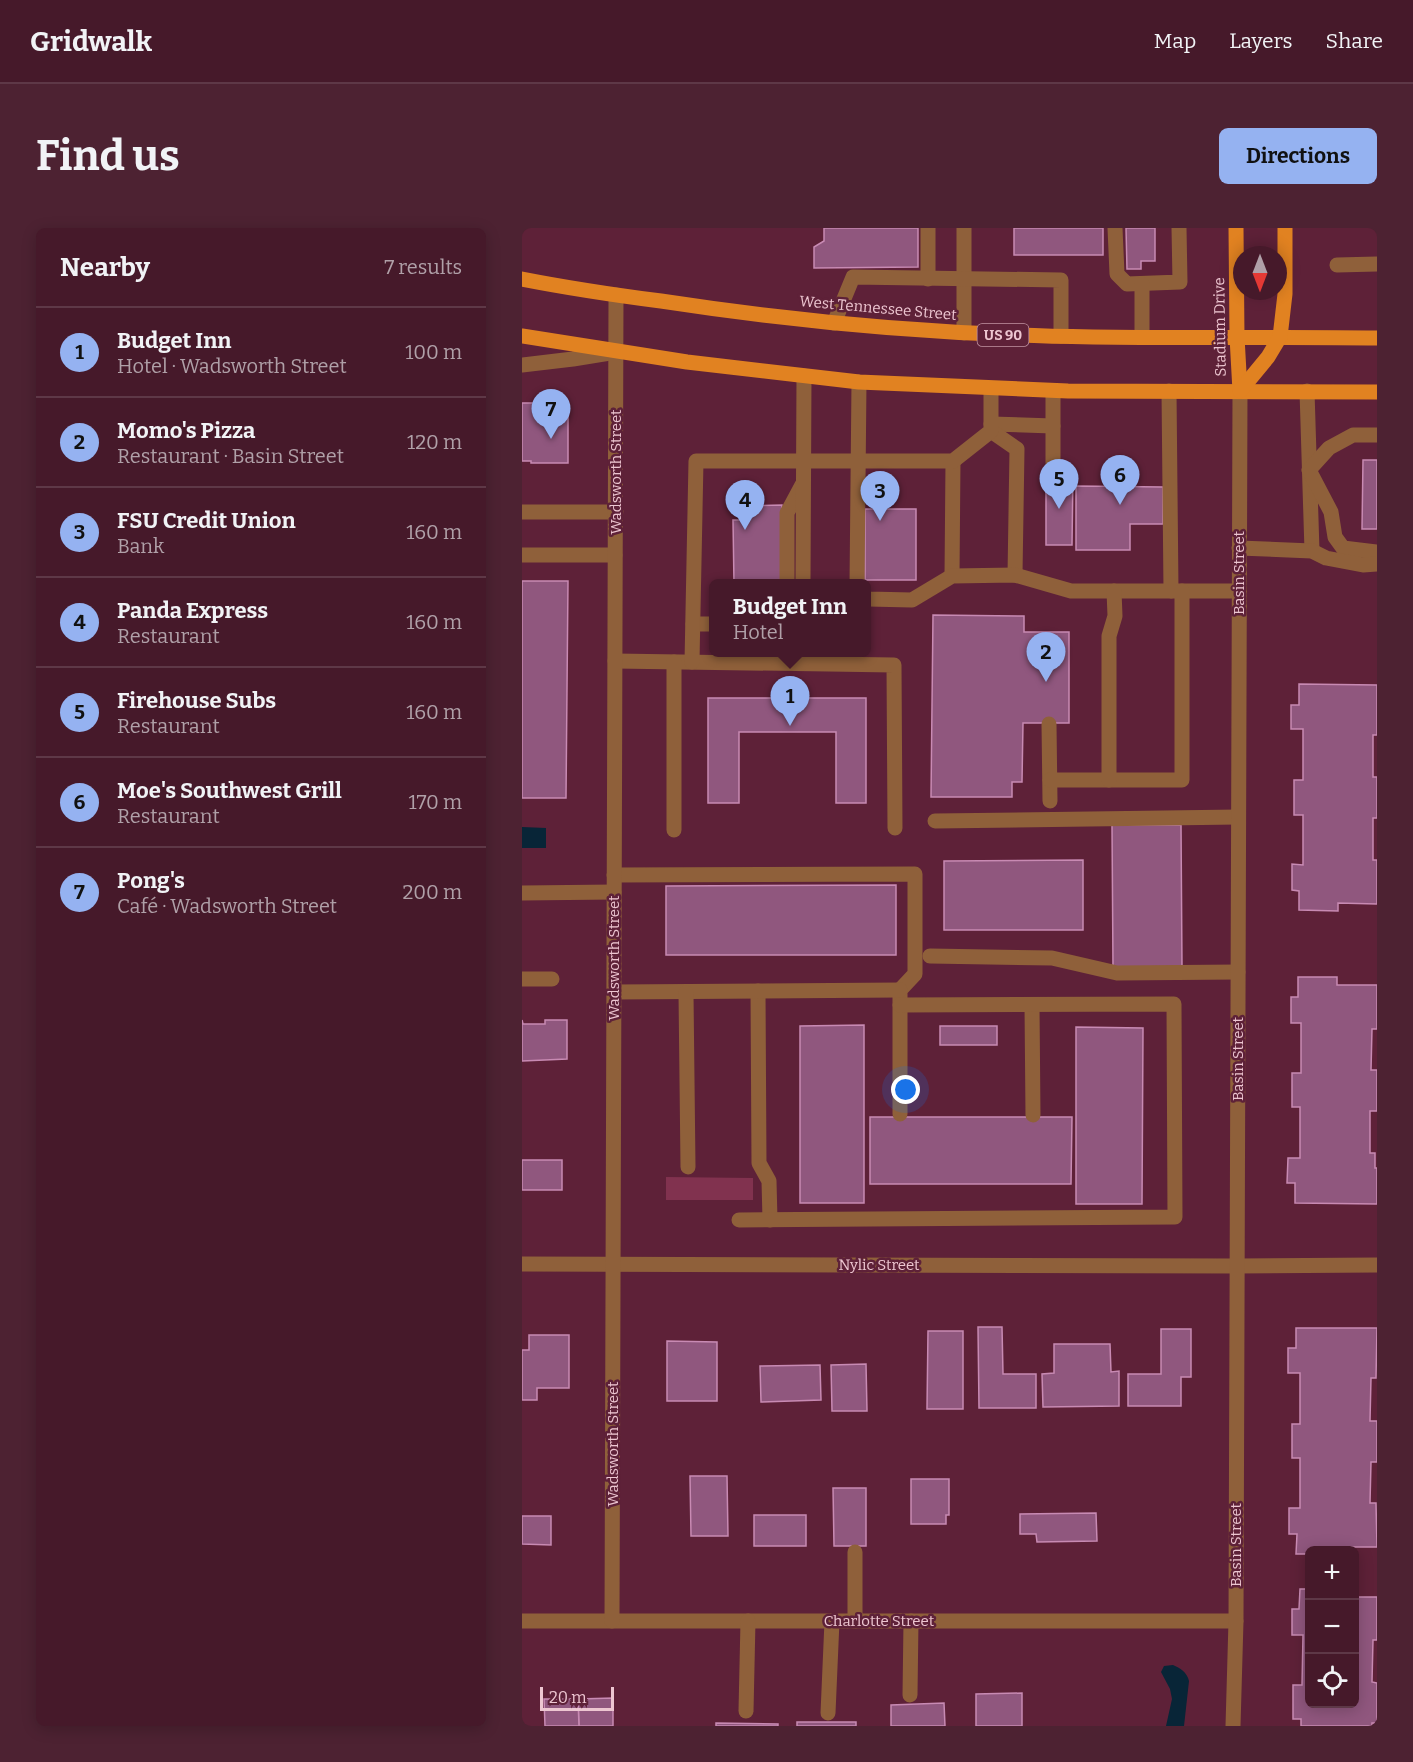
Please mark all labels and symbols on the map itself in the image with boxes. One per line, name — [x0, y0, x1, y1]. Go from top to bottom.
north arrow — [1233, 246, 1287, 300]
street label: Stadium Drive — [1210, 277, 1230, 377]
street label: West Tennessee Street — [799, 292, 958, 324]
road number: US 90 — [978, 324, 1028, 346]
pin: 7 — [531, 390, 570, 439]
street label: Wadsworth Street — [607, 409, 625, 535]
pin: 6 — [1100, 456, 1140, 505]
pin: 5 — [1040, 460, 1078, 509]
pin: 3 — [860, 472, 900, 521]
pin: 4 — [726, 480, 764, 530]
street label: Basin Street — [1230, 530, 1248, 615]
pin: 2 — [1026, 632, 1066, 682]
pin: 1 — [770, 676, 810, 726]
street label: Wadsworth Street — [605, 895, 623, 1021]
street label: Basin Street — [1229, 1016, 1247, 1101]
your location — [891, 1075, 920, 1104]
street label: Nylic Street — [838, 1256, 920, 1274]
street label: Wadsworth Street — [604, 1381, 622, 1507]
street label: Basin Street — [1227, 1502, 1245, 1587]
street label: Charlotte Street — [824, 1612, 935, 1630]
scale bar — [540, 1684, 614, 1712]

